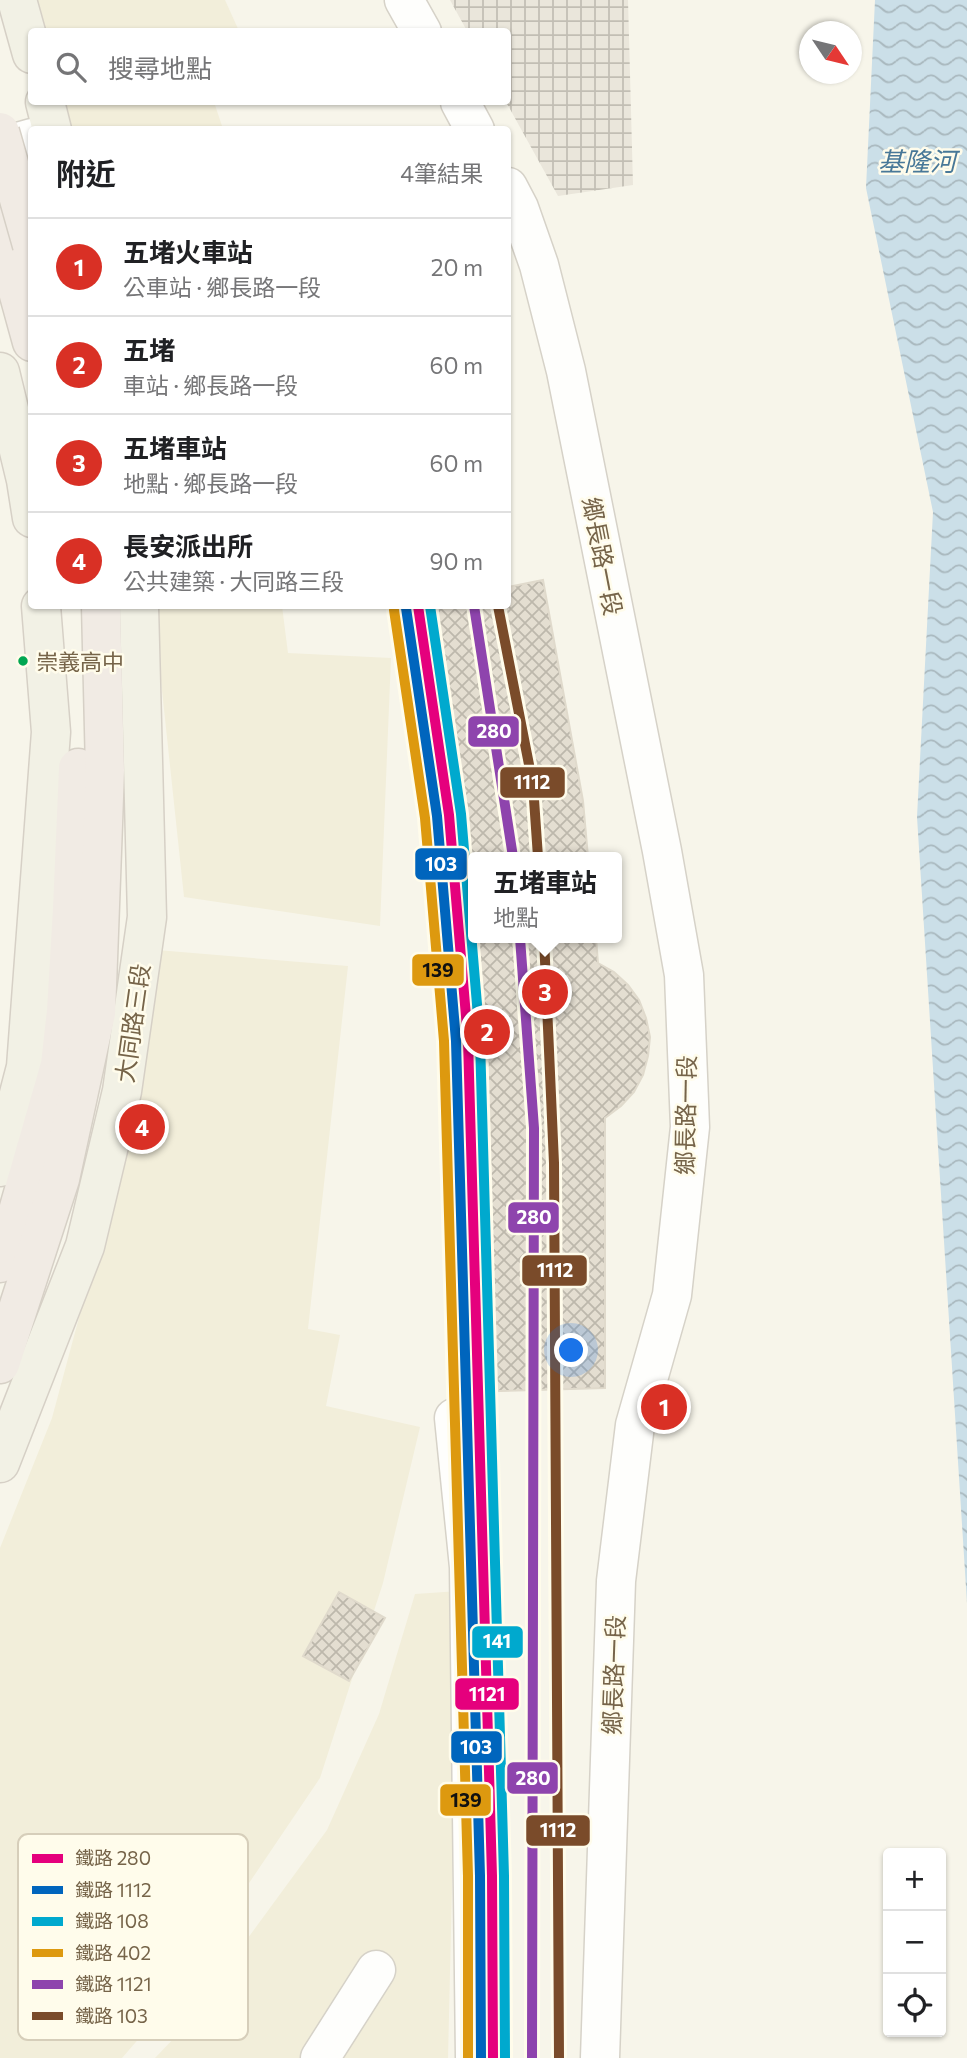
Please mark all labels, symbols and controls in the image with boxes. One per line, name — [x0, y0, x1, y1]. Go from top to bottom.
north arrow — [799, 21, 862, 84]
search box — [28, 28, 511, 105]
icon: search — [52, 48, 90, 86]
text: 搜尋地點 — [108, 52, 212, 83]
water label: 基隆河 — [878, 145, 961, 176]
text: 附近 — [56, 154, 116, 191]
text: 4筆結果 — [400, 159, 483, 187]
text: 五堵火車站 — [123, 236, 253, 267]
text: 1 — [74, 253, 84, 281]
text: 20 m — [431, 253, 483, 281]
text: 公車站 · 鄉長路一段 — [123, 273, 321, 301]
text: 五堵 — [123, 334, 175, 365]
text: 2 — [72, 351, 86, 379]
text: 60 m — [430, 351, 483, 379]
text: 車站 · 鄉長路一段 — [123, 371, 298, 399]
text: 五堵車站 — [123, 432, 227, 463]
text: 3 — [72, 449, 86, 477]
text: 60 m — [430, 449, 483, 477]
text: 地點 · 鄉長路一段 — [123, 469, 298, 497]
street label: 鄉長路一段 — [577, 494, 629, 618]
text: 長安派出所 — [123, 530, 253, 561]
text: 4 — [72, 547, 86, 575]
text: 90 m — [430, 547, 483, 575]
text: 公共建築 · 大同路三段 — [123, 567, 344, 595]
place label: 崇義高中 — [36, 648, 124, 675]
marker: 崇義高中 — [16, 654, 30, 668]
line badge: 280 — [467, 715, 520, 748]
text: 280 — [476, 719, 512, 742]
line badge: 1112 — [499, 766, 566, 799]
text: 1112 — [514, 770, 550, 793]
line badge: 103 — [414, 847, 468, 881]
text: 103 — [425, 852, 457, 875]
popup — [468, 852, 622, 943]
text: 五堵車站 — [493, 866, 597, 897]
text: 地點 — [493, 903, 539, 931]
line badge: 139 — [411, 953, 465, 987]
text: 139 — [422, 958, 454, 981]
street label: 大同路三段 — [109, 962, 155, 1084]
pin: 3 — [522, 966, 568, 1018]
pin: 2 — [464, 1006, 510, 1058]
street label: 鄉長路一段 — [669, 1055, 701, 1175]
pin: 4 — [119, 1101, 165, 1153]
line badge: 280 — [507, 1201, 560, 1234]
text: 280 — [516, 1205, 552, 1228]
line badge: 1112 — [521, 1254, 588, 1287]
text: 1112 — [537, 1258, 573, 1281]
your location — [554, 1333, 588, 1367]
pin: 1 — [641, 1381, 687, 1433]
street label: 鄉長路一段 — [596, 1615, 630, 1735]
line badge: 141 — [471, 1625, 524, 1659]
text: 141 — [483, 1629, 511, 1652]
line badge: 1121 — [454, 1677, 520, 1711]
text: 1121 — [469, 1682, 505, 1705]
line badge: 103 — [450, 1730, 503, 1764]
text: 103 — [460, 1735, 492, 1758]
line badge: 280 — [506, 1761, 559, 1795]
text: 280 — [515, 1766, 551, 1789]
line badge: 139 — [439, 1783, 492, 1817]
text: 139 — [450, 1788, 482, 1811]
line badge: 1112 — [525, 1814, 591, 1847]
text: 1112 — [540, 1818, 576, 1841]
legend — [18, 1834, 248, 2040]
text: 鐵路 280 — [75, 1846, 151, 1869]
map controls — [883, 1848, 946, 2037]
button: + — [883, 1848, 946, 1911]
text: 鐵路 1112 — [75, 1878, 152, 1901]
text: 鐵路 108 — [75, 1909, 149, 1932]
button: − — [883, 1911, 946, 1974]
text: 鐵路 402 — [75, 1941, 151, 1964]
text: 鐵路 1121 — [75, 1972, 152, 1995]
button: locate — [883, 1974, 946, 2037]
text: 鐵路 103 — [75, 2004, 148, 2027]

